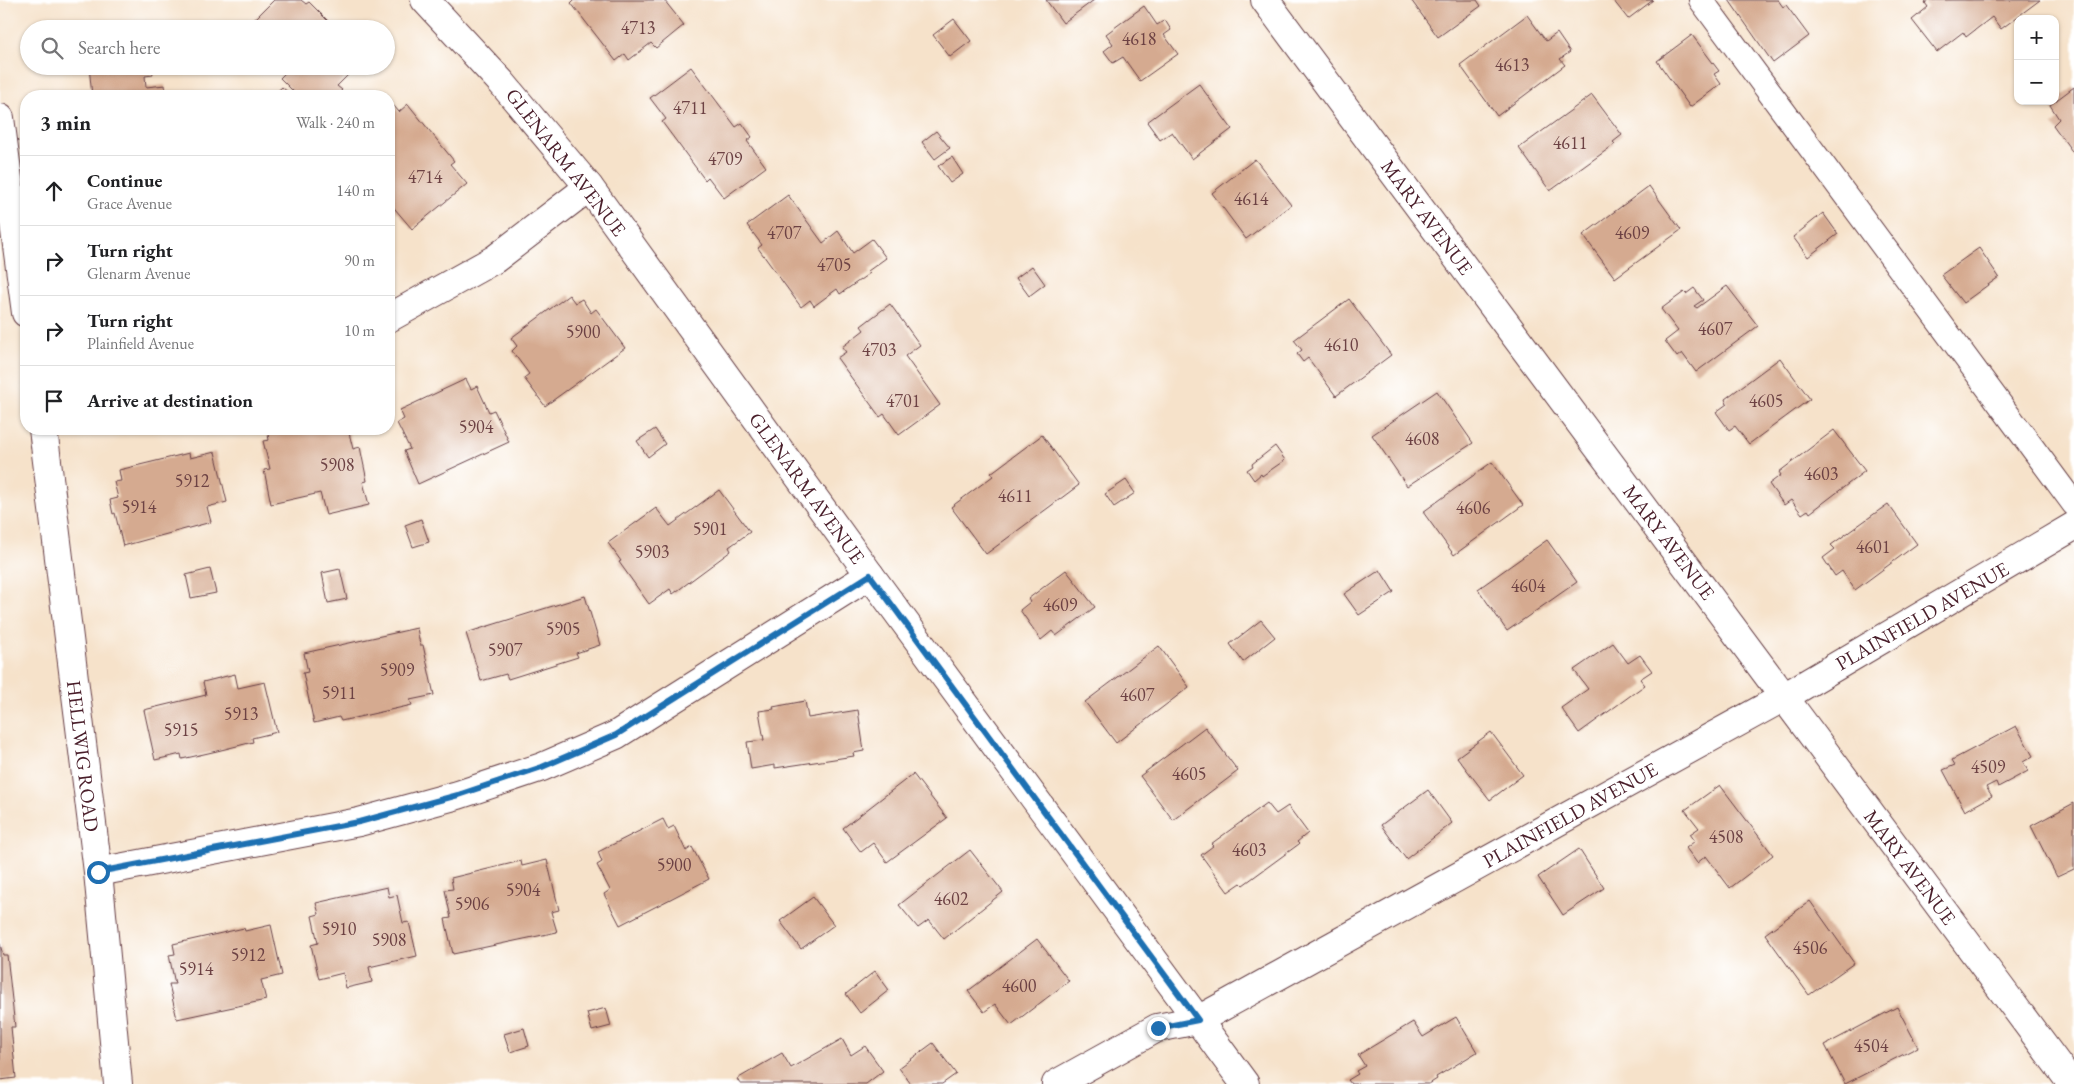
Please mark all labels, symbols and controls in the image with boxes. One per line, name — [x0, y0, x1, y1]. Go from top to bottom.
map controls — [2014, 15, 2059, 105]
button: + — [2014, 15, 2059, 60]
house number: 4713 — [621, 16, 655, 39]
search box — [20, 20, 395, 75]
house number: 4618 — [1122, 27, 1156, 50]
icon: search — [38, 34, 66, 62]
text: Search here — [78, 35, 160, 60]
house number: 4613 — [1495, 53, 1529, 76]
button: − — [2014, 60, 2059, 105]
street label: GLENARM AVENUE — [500, 83, 632, 241]
house number: 4711 — [673, 96, 707, 119]
text: 3 min — [40, 109, 91, 136]
text: Walk · 240 m — [296, 112, 375, 133]
house number: 4611 — [1553, 131, 1587, 154]
house number: 4709 — [708, 147, 743, 170]
street label: MARY AVENUE — [1375, 154, 1479, 280]
house number: 4714 — [408, 165, 443, 188]
text: Continue — [87, 168, 162, 193]
icon: ahead — [40, 177, 68, 205]
text: 140 m — [336, 180, 375, 201]
house number: 4614 — [1234, 187, 1269, 210]
text: Grace Avenue — [87, 193, 172, 214]
house number: 4707 — [767, 221, 802, 244]
house number: 4609 — [1615, 221, 1650, 244]
text: Turn right — [87, 238, 173, 263]
icon: right — [40, 247, 68, 275]
text: 90 m — [344, 250, 375, 271]
house number: 4705 — [817, 253, 851, 276]
text: Glenarm Avenue — [87, 263, 191, 284]
text: Turn right — [87, 308, 173, 333]
icon: right — [40, 317, 68, 345]
house number: 4607 — [1698, 317, 1733, 340]
text: 10 m — [344, 320, 375, 341]
house number: 5900 — [566, 320, 601, 343]
text: Plainfield Avenue — [87, 333, 194, 354]
house number: 4610 — [1324, 333, 1359, 356]
house number: 4703 — [862, 338, 896, 361]
icon: arrive — [40, 387, 68, 415]
text: Arrive at destination — [87, 388, 253, 413]
house number: 4701 — [886, 389, 920, 412]
house number: 4605 — [1749, 389, 1783, 412]
street label: GLENARM AVENUE — [743, 407, 871, 569]
house number: 5904 — [459, 415, 494, 438]
house number: 4608 — [1405, 427, 1439, 450]
house number: 5908 — [320, 453, 354, 476]
house number: 4603 — [1804, 462, 1838, 485]
house number: 5912 — [175, 469, 210, 492]
street label: MARY AVENUE — [1617, 479, 1721, 605]
house number: 4611 — [998, 484, 1032, 507]
house number: 5914 — [122, 495, 157, 518]
house number: 4606 — [1456, 496, 1491, 519]
house number: 5901 — [693, 517, 727, 540]
house number: 4601 — [1856, 535, 1890, 558]
house number: 5903 — [635, 540, 669, 563]
street label: PLAINFIELD AVENUE — [1831, 556, 2013, 676]
house number: 4604 — [1511, 574, 1546, 597]
house number: 4609 — [1043, 593, 1078, 616]
house number: 5905 — [546, 617, 580, 640]
house number: 5907 — [488, 638, 523, 661]
house number: 5909 — [380, 658, 415, 681]
street label: HELLWIG ROAD — [61, 679, 105, 833]
house number: 5911 — [322, 681, 356, 704]
house number: 4607 — [1120, 683, 1155, 706]
house number: 5913 — [224, 702, 258, 725]
house number: 5915 — [164, 718, 198, 741]
house number: 4509 — [1971, 755, 2006, 778]
street label: PLAINFIELD AVENUE — [1478, 756, 1662, 874]
house number: 4605 — [1172, 762, 1206, 785]
street label: MARY AVENUE — [1858, 804, 1962, 930]
house number: 4508 — [1709, 825, 1743, 848]
house number: 4603 — [1232, 838, 1266, 861]
house number: 5900 — [657, 853, 692, 876]
route start — [87, 861, 110, 884]
house number: 5904 — [506, 878, 541, 901]
house number: 4602 — [934, 887, 969, 910]
house number: 5906 — [455, 892, 490, 915]
house number: 5910 — [322, 917, 357, 940]
house number: 5908 — [372, 928, 406, 951]
house number: 4506 — [1793, 936, 1828, 959]
house number: 5912 — [231, 943, 266, 966]
house number: 5914 — [179, 957, 214, 980]
house number: 4600 — [1002, 974, 1037, 997]
route end — [1147, 1017, 1170, 1040]
house number: 4504 — [1854, 1034, 1889, 1057]

